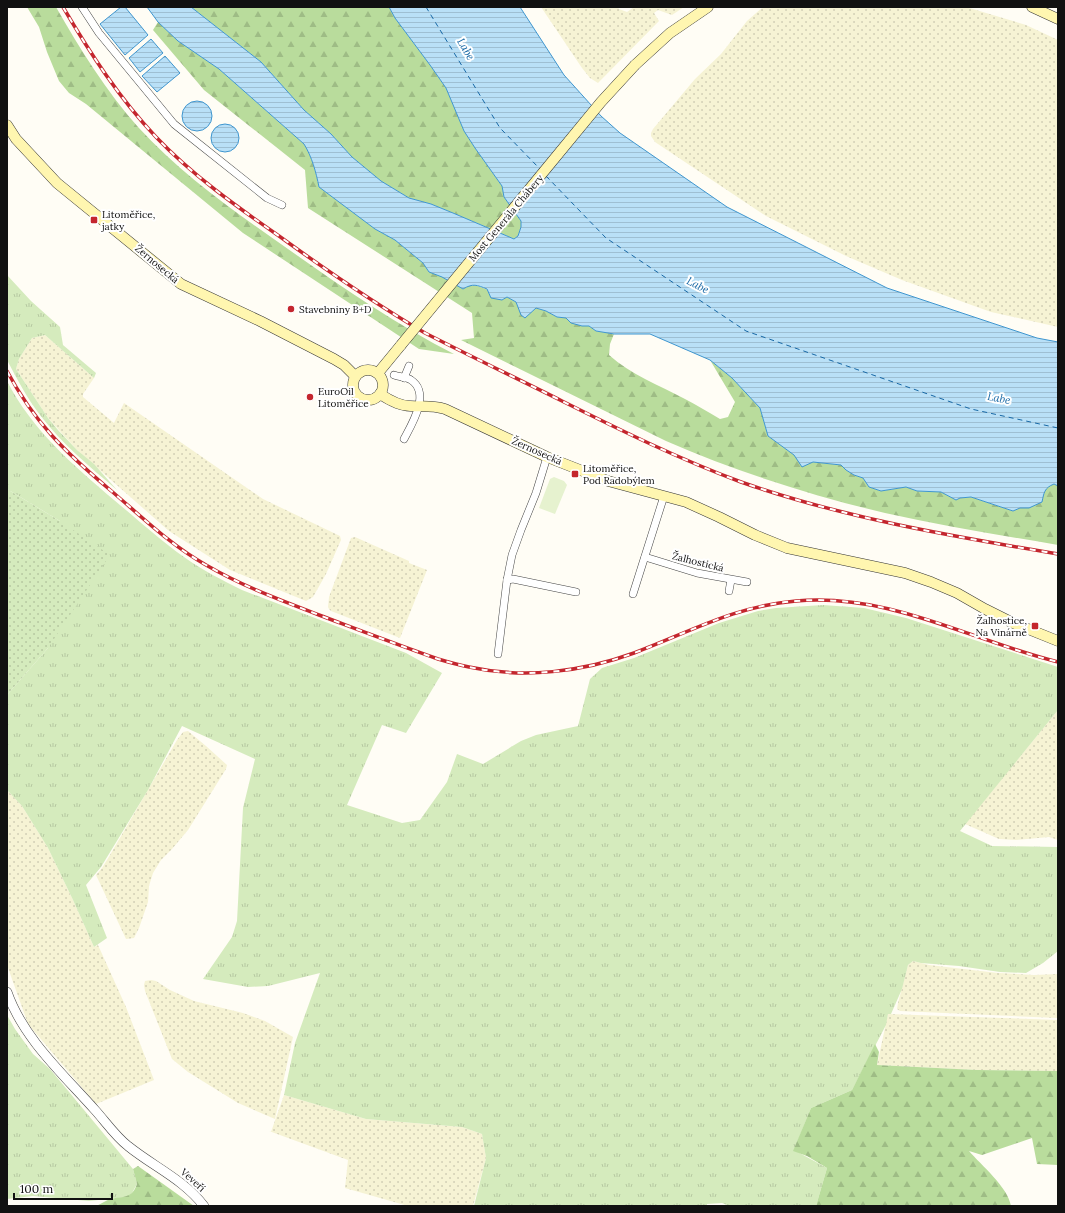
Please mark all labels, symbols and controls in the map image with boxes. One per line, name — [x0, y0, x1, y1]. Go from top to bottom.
water label: Labe — [454, 35, 478, 63]
street label: Most Generála Chábery — [466, 171, 547, 264]
place label: Litoměřice, jatky — [101, 208, 155, 233]
marker: Litoměřice, jatky — [89, 215, 99, 225]
street label: Žernosecká — [132, 242, 182, 286]
water label: Labe — [684, 273, 712, 297]
place label: Stavebniny B+D — [299, 303, 372, 316]
marker: Stavebniny B+D — [286, 304, 296, 314]
place label: EuroOil Litoměřice — [318, 385, 369, 410]
water label: Labe — [986, 389, 1012, 407]
marker: EuroOil Litoměřice — [305, 392, 315, 402]
street label: Žernosecká — [510, 434, 564, 468]
place label: Litoměřice, Pod Radobýlem — [583, 462, 655, 487]
marker: Litoměřice, Pod Radobýlem — [570, 469, 580, 479]
street label: Žalhostická — [671, 549, 725, 575]
place label: Žalhostice, Na Vinárně — [975, 614, 1028, 639]
marker: Žalhostice, Na Vinárně — [1030, 621, 1040, 631]
street label: Veveří — [177, 1165, 208, 1195]
scale bar — [14, 1175, 112, 1201]
text: 100 m — [20, 1181, 53, 1196]

